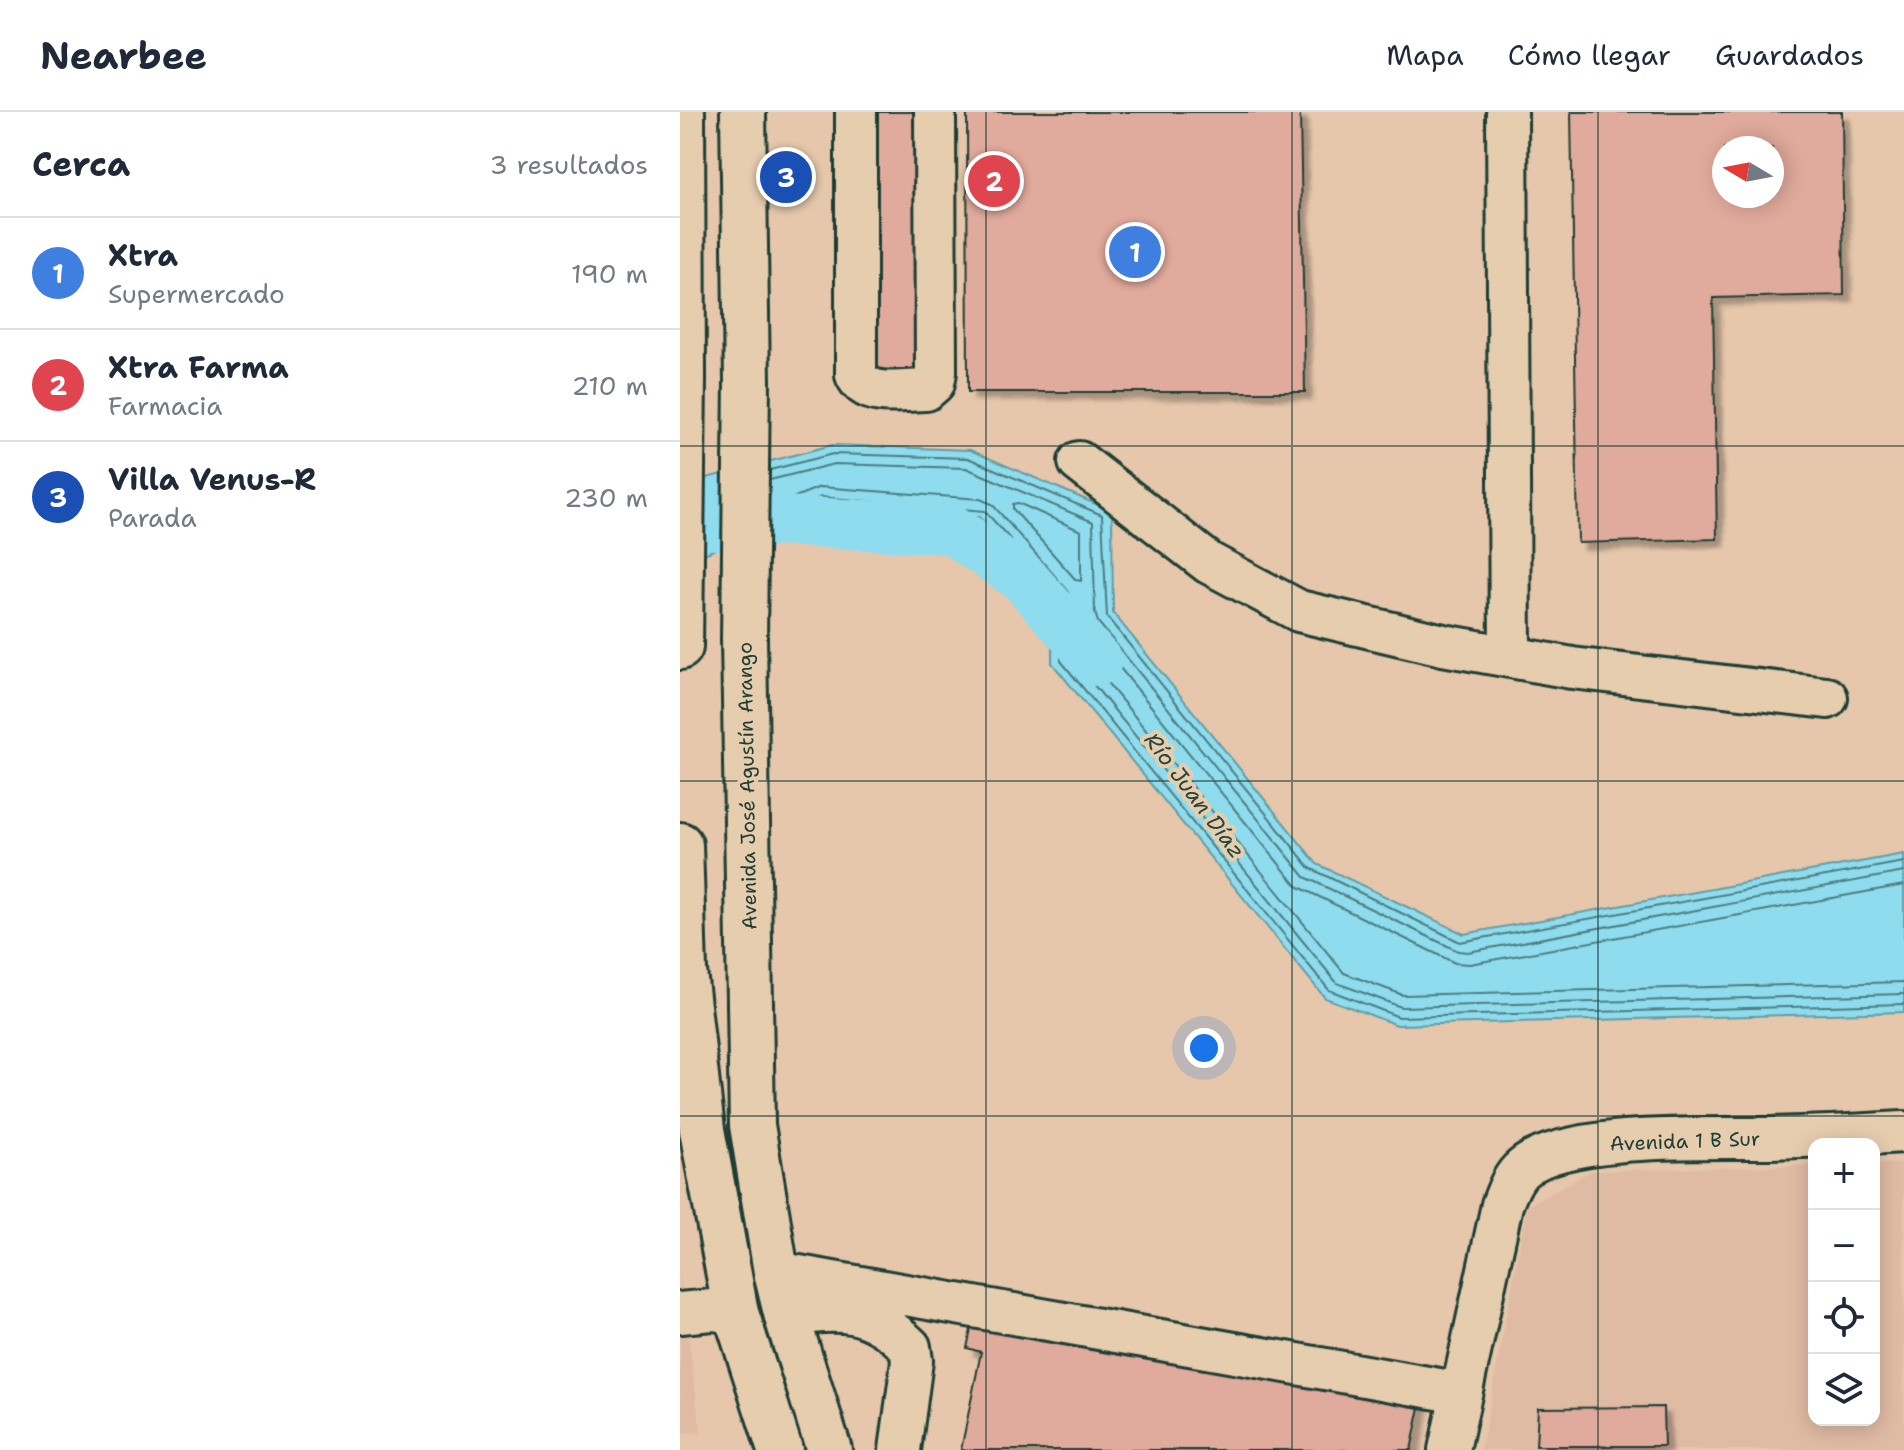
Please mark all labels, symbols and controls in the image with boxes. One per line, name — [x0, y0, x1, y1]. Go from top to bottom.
text: Nearbee — [40, 30, 207, 81]
text: Mapa — [1386, 36, 1464, 74]
text: Cómo llegar — [1508, 36, 1671, 74]
text: Guardados — [1715, 36, 1864, 74]
north arrow — [1712, 136, 1784, 208]
text: Cerca — [32, 141, 130, 187]
text: 3 resultados — [489, 147, 648, 182]
pin: 3 — [760, 147, 812, 207]
pin: 2 — [968, 151, 1020, 211]
pin: 1 — [1109, 222, 1161, 282]
text: Xtra — [108, 235, 178, 276]
text: 1 — [52, 256, 64, 291]
text: 190 m — [571, 256, 648, 291]
text: Supermercado — [108, 276, 285, 311]
text: Xtra Farma — [108, 347, 289, 388]
text: 2 — [49, 368, 67, 403]
text: 210 m — [571, 368, 648, 403]
text: Farmacia — [108, 388, 222, 423]
text: Villa Venus-R — [108, 459, 316, 500]
text: 3 — [49, 480, 67, 515]
text: 230 m — [564, 480, 648, 515]
text: Parada — [108, 500, 197, 535]
street label: Avenida José Agustín Arango — [731, 642, 763, 930]
water label: Río Juan Díaz — [1138, 727, 1251, 864]
your location — [1184, 1028, 1224, 1068]
street label: Avenida 1 B Sur — [1609, 1125, 1761, 1157]
map controls — [1808, 1138, 1880, 1426]
button: + — [1808, 1138, 1880, 1210]
button: − — [1808, 1210, 1880, 1282]
button: locate — [1808, 1282, 1880, 1354]
button: layers — [1808, 1354, 1880, 1426]

